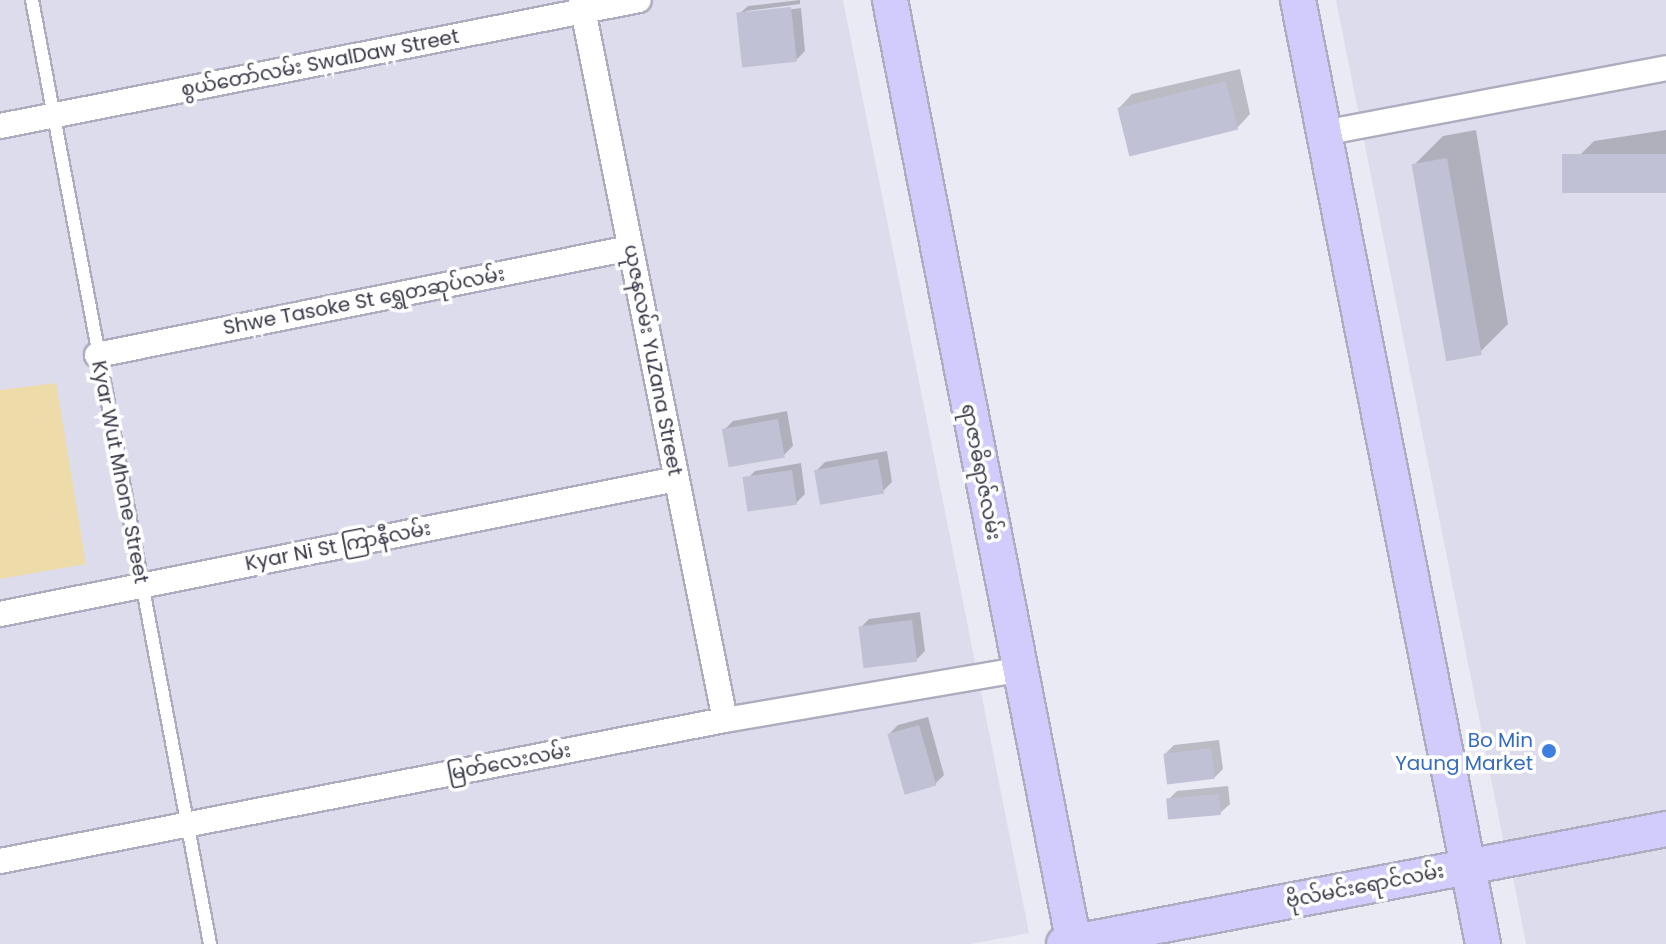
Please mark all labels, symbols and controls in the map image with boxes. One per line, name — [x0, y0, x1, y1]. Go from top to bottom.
street label: စွယ်တော်လမ်း SwalDaw Street — [179, 24, 461, 102]
street label: ယုဇနလမ်း YuZana Street — [619, 242, 687, 478]
street label: Shwe Tasoke St ရွှေတဆုပ်လမ်း — [221, 262, 507, 340]
street label: Kyar Wut Mhone Street — [87, 359, 153, 585]
street label: ရာဇာဓိရာဇ်လမ်း — [956, 402, 1006, 542]
street label: Kyar Ni St ကြာနီလမ်း — [243, 516, 433, 576]
place label: Bo Min Yaung Market — [1395, 728, 1533, 775]
street label: မြတ်လေးလမ်း — [445, 738, 573, 786]
marker: Bo Min Yaung Market — [1540, 742, 1558, 760]
street label: ဗိုလ်မင်းရောင်လမ်း — [1284, 859, 1446, 913]

